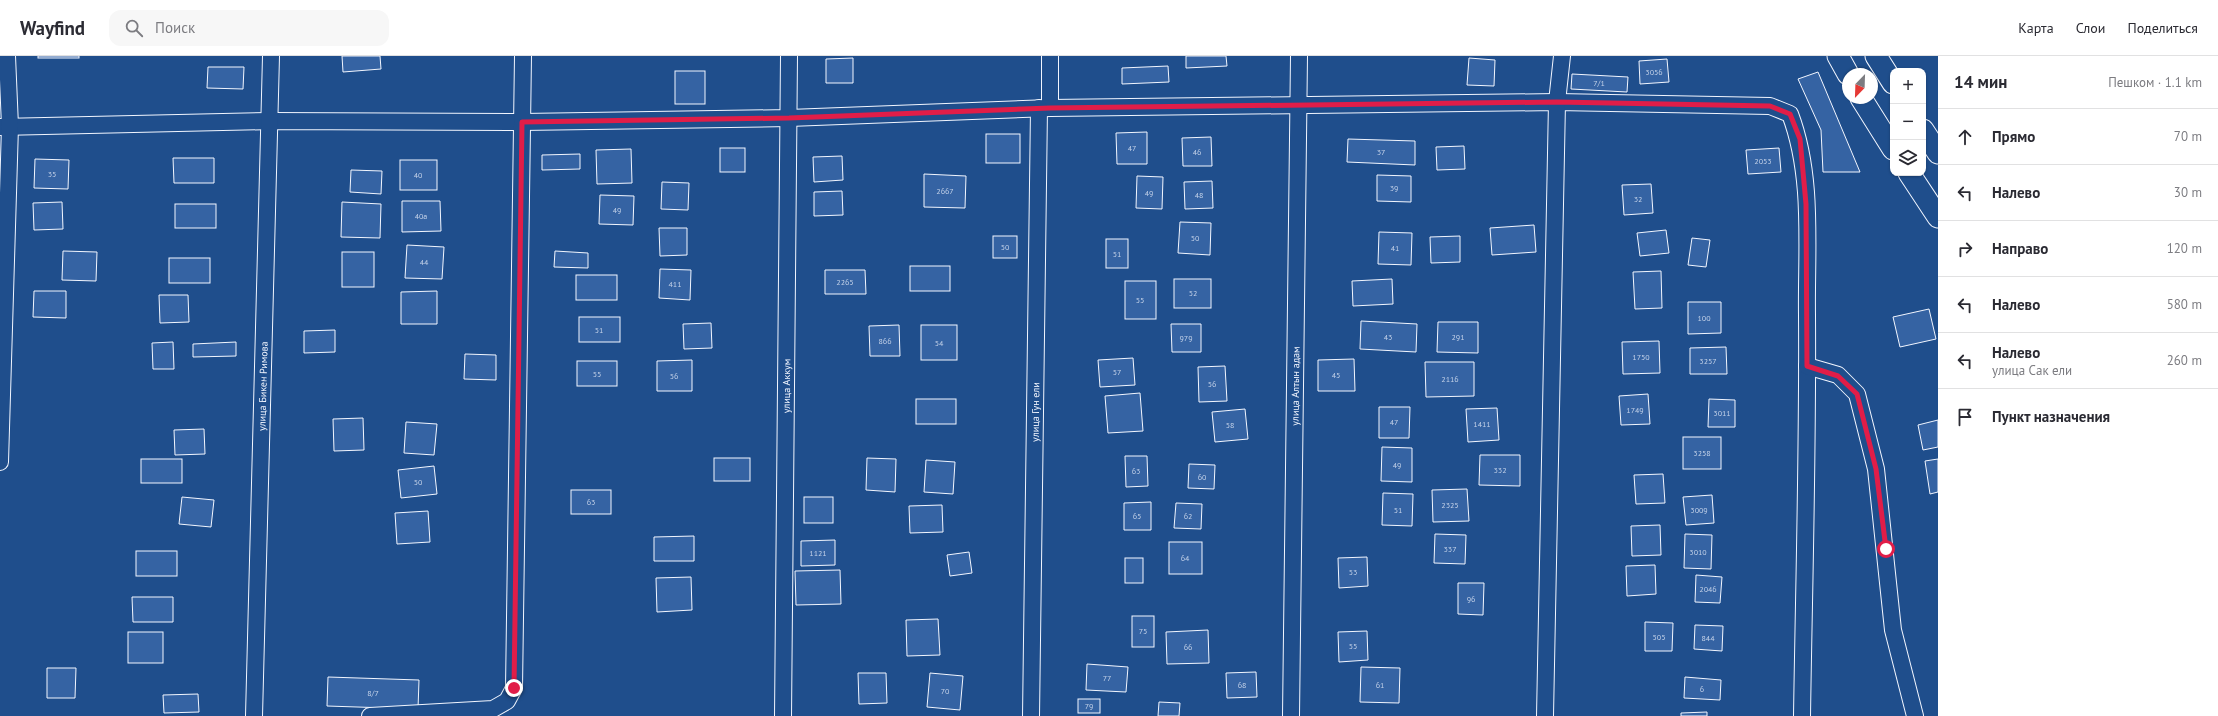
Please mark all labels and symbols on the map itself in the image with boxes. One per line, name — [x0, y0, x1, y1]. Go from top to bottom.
house number: 3056 — [1645, 67, 1663, 77]
north arrow — [1842, 68, 1878, 104]
house number: 7/1 — [1593, 78, 1605, 88]
house number: 47 — [1128, 143, 1136, 153]
house number: 46 — [1193, 147, 1201, 157]
house number: 37 — [1377, 147, 1385, 157]
house number: 2053 — [1754, 156, 1772, 166]
house number: 35 — [48, 169, 56, 179]
house number: 40 — [414, 170, 423, 180]
house number: 39 — [1390, 183, 1398, 193]
house number: 2667 — [936, 186, 954, 196]
house number: 49 — [1145, 188, 1153, 198]
house number: 48 — [1195, 190, 1203, 200]
house number: 32 — [1634, 194, 1642, 204]
house number: 49 — [613, 205, 621, 215]
house number: 40а — [415, 211, 427, 221]
house number: 50 — [1191, 233, 1200, 243]
house number: 50 — [1001, 242, 1010, 252]
house number: 41 — [1391, 243, 1399, 253]
house number: 51 — [1113, 249, 1121, 259]
house number: 44 — [420, 257, 429, 267]
house number: 2265 — [836, 277, 854, 287]
house number: 411 — [668, 279, 682, 289]
house number: 52 — [1189, 288, 1197, 298]
house number: 55 — [1136, 295, 1144, 305]
house number: 100 — [1697, 313, 1711, 323]
house number: 51 — [595, 325, 603, 335]
house number: 43 — [1384, 332, 1392, 342]
house number: 291 — [1451, 332, 1465, 342]
house number: 979 — [1179, 333, 1193, 343]
house number: 866 — [878, 336, 892, 346]
house number: 54 — [935, 338, 944, 348]
street label: улица Бикен Римова — [255, 341, 271, 431]
street label: улица Алтын адам — [1289, 346, 1302, 426]
house number: 1750 — [1632, 352, 1650, 362]
house number: 3257 — [1699, 356, 1717, 366]
street label: улица Аккум — [780, 359, 793, 413]
house number: 57 — [1113, 367, 1121, 377]
house number: 55 — [593, 369, 601, 379]
house number: 45 — [1332, 370, 1340, 380]
house number: 56 — [670, 371, 678, 381]
house number: 2116 — [1441, 374, 1459, 384]
house number: 56 — [1208, 379, 1216, 389]
street label: улица Гун ели — [1029, 382, 1042, 442]
house number: 1749 — [1626, 405, 1644, 415]
house number: 3011 — [1713, 408, 1731, 418]
house number: 47 — [1390, 417, 1398, 427]
house number: 1411 — [1473, 419, 1491, 429]
house number: 58 — [1226, 420, 1234, 430]
house number: 3258 — [1693, 448, 1711, 458]
house number: 49 — [1393, 460, 1401, 470]
house number: 332 — [1493, 465, 1507, 475]
house number: 63 — [1132, 466, 1140, 476]
house number: 60 — [1198, 472, 1207, 482]
house number: 50 — [414, 477, 423, 487]
house number: 63 — [587, 497, 595, 507]
house number: 2325 — [1441, 500, 1459, 510]
house number: 51 — [1394, 505, 1402, 515]
house number: 3009 — [1690, 505, 1708, 515]
house number: 65 — [1133, 511, 1141, 521]
house number: 62 — [1184, 511, 1192, 521]
route start — [1877, 540, 1895, 558]
house number: 337 — [1443, 544, 1457, 554]
house number: 3010 — [1689, 547, 1707, 557]
house number: 1121 — [809, 548, 827, 558]
house number: 64 — [1181, 553, 1190, 563]
house number: 53 — [1349, 567, 1357, 577]
house number: 2046 — [1699, 584, 1717, 594]
house number: 96 — [1467, 594, 1475, 604]
house number: 75 — [1139, 626, 1147, 636]
house number: 505 — [1652, 632, 1666, 642]
house number: 844 — [1701, 633, 1715, 643]
house number: 55 — [1349, 641, 1357, 651]
house number: 66 — [1184, 642, 1192, 652]
house number: 77 — [1103, 673, 1111, 683]
route end — [505, 679, 523, 697]
house number: 68 — [1238, 680, 1246, 690]
house number: 61 — [1376, 680, 1384, 690]
house number: 6 — [1700, 684, 1704, 694]
house number: 70 — [941, 686, 950, 696]
house number: 8/7 — [367, 688, 379, 698]
house number: 79 — [1085, 701, 1093, 711]

